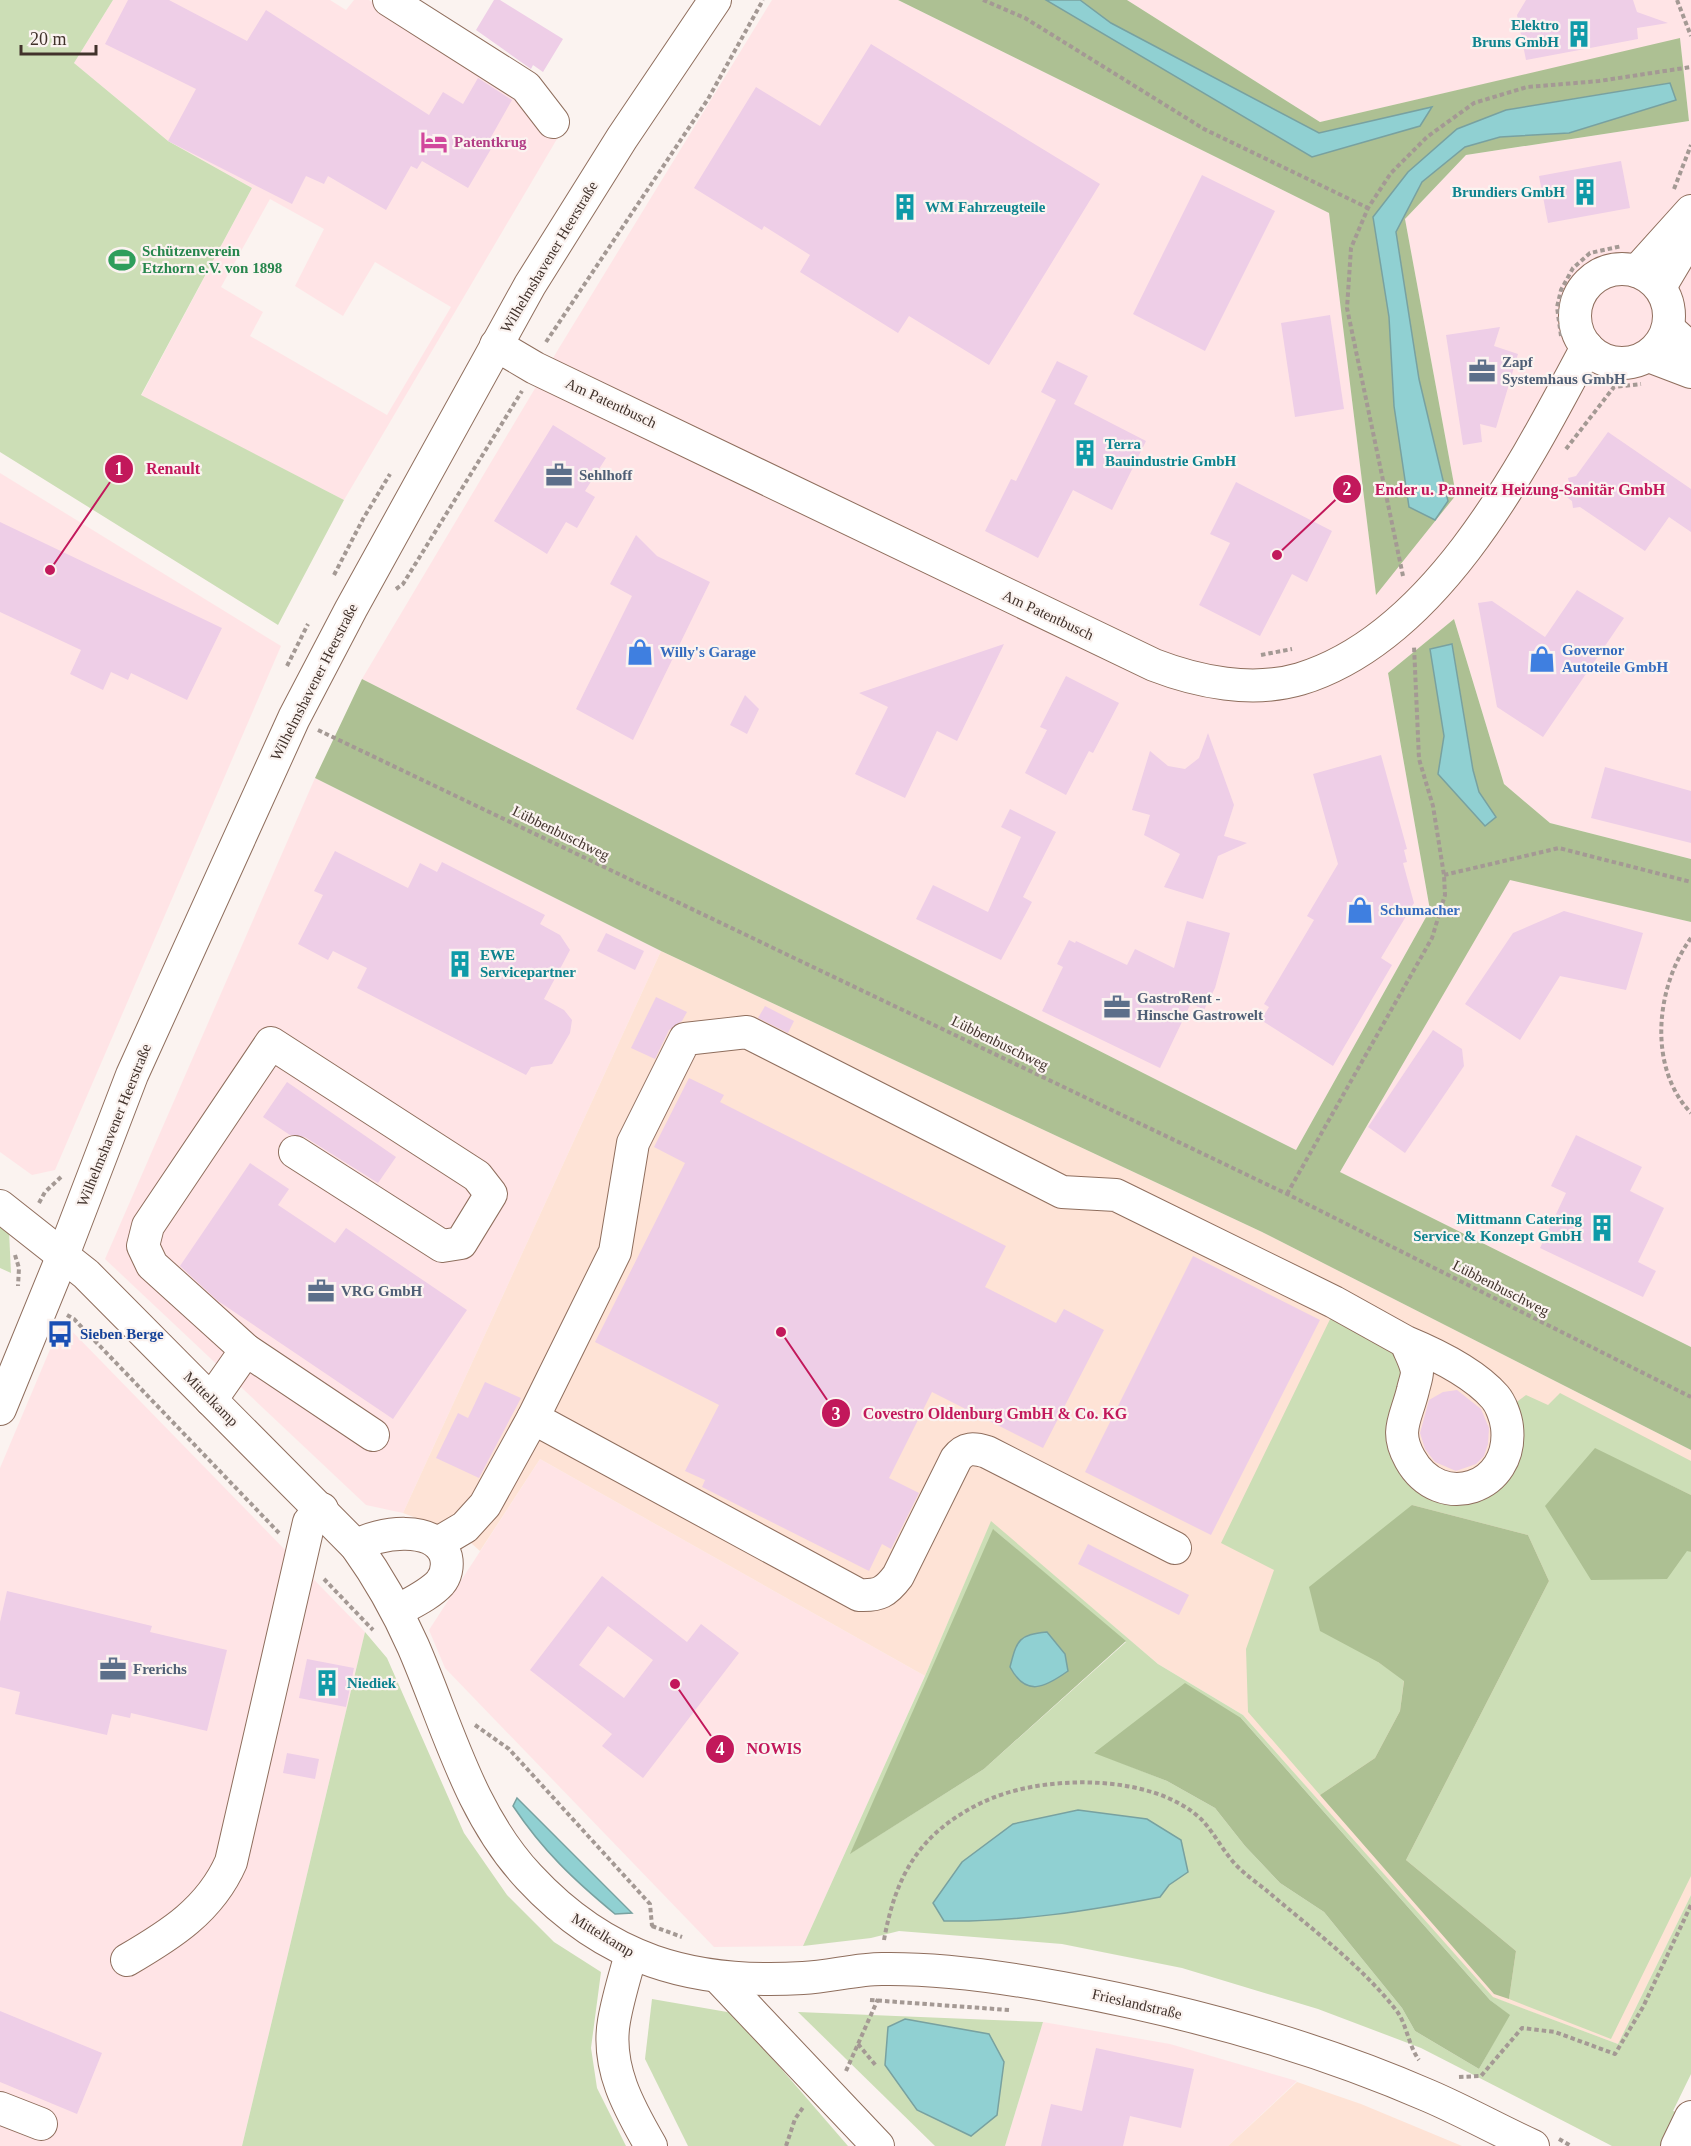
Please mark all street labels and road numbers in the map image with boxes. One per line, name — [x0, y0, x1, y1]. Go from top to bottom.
street label: Wilhelmshavener Heerstraße — [497, 178, 601, 336]
street label: Am Patentbusch — [563, 375, 660, 431]
street label: Am Patentbusch — [1000, 587, 1097, 643]
street label: Wilhelmshavener Heerstraße — [267, 601, 361, 763]
street label: Lübbenbuschweg — [510, 803, 613, 864]
street label: Lübbenbuschweg — [949, 1013, 1052, 1074]
street label: Wilhelmshavener Heerstraße — [74, 1041, 154, 1209]
street label: Lübbenbuschweg — [1450, 1257, 1552, 1319]
street label: Mittelkamp — [181, 1369, 241, 1429]
street label: Mittelkamp — [569, 1910, 637, 1960]
street label: Frieslandstraße — [1091, 1986, 1184, 2022]

